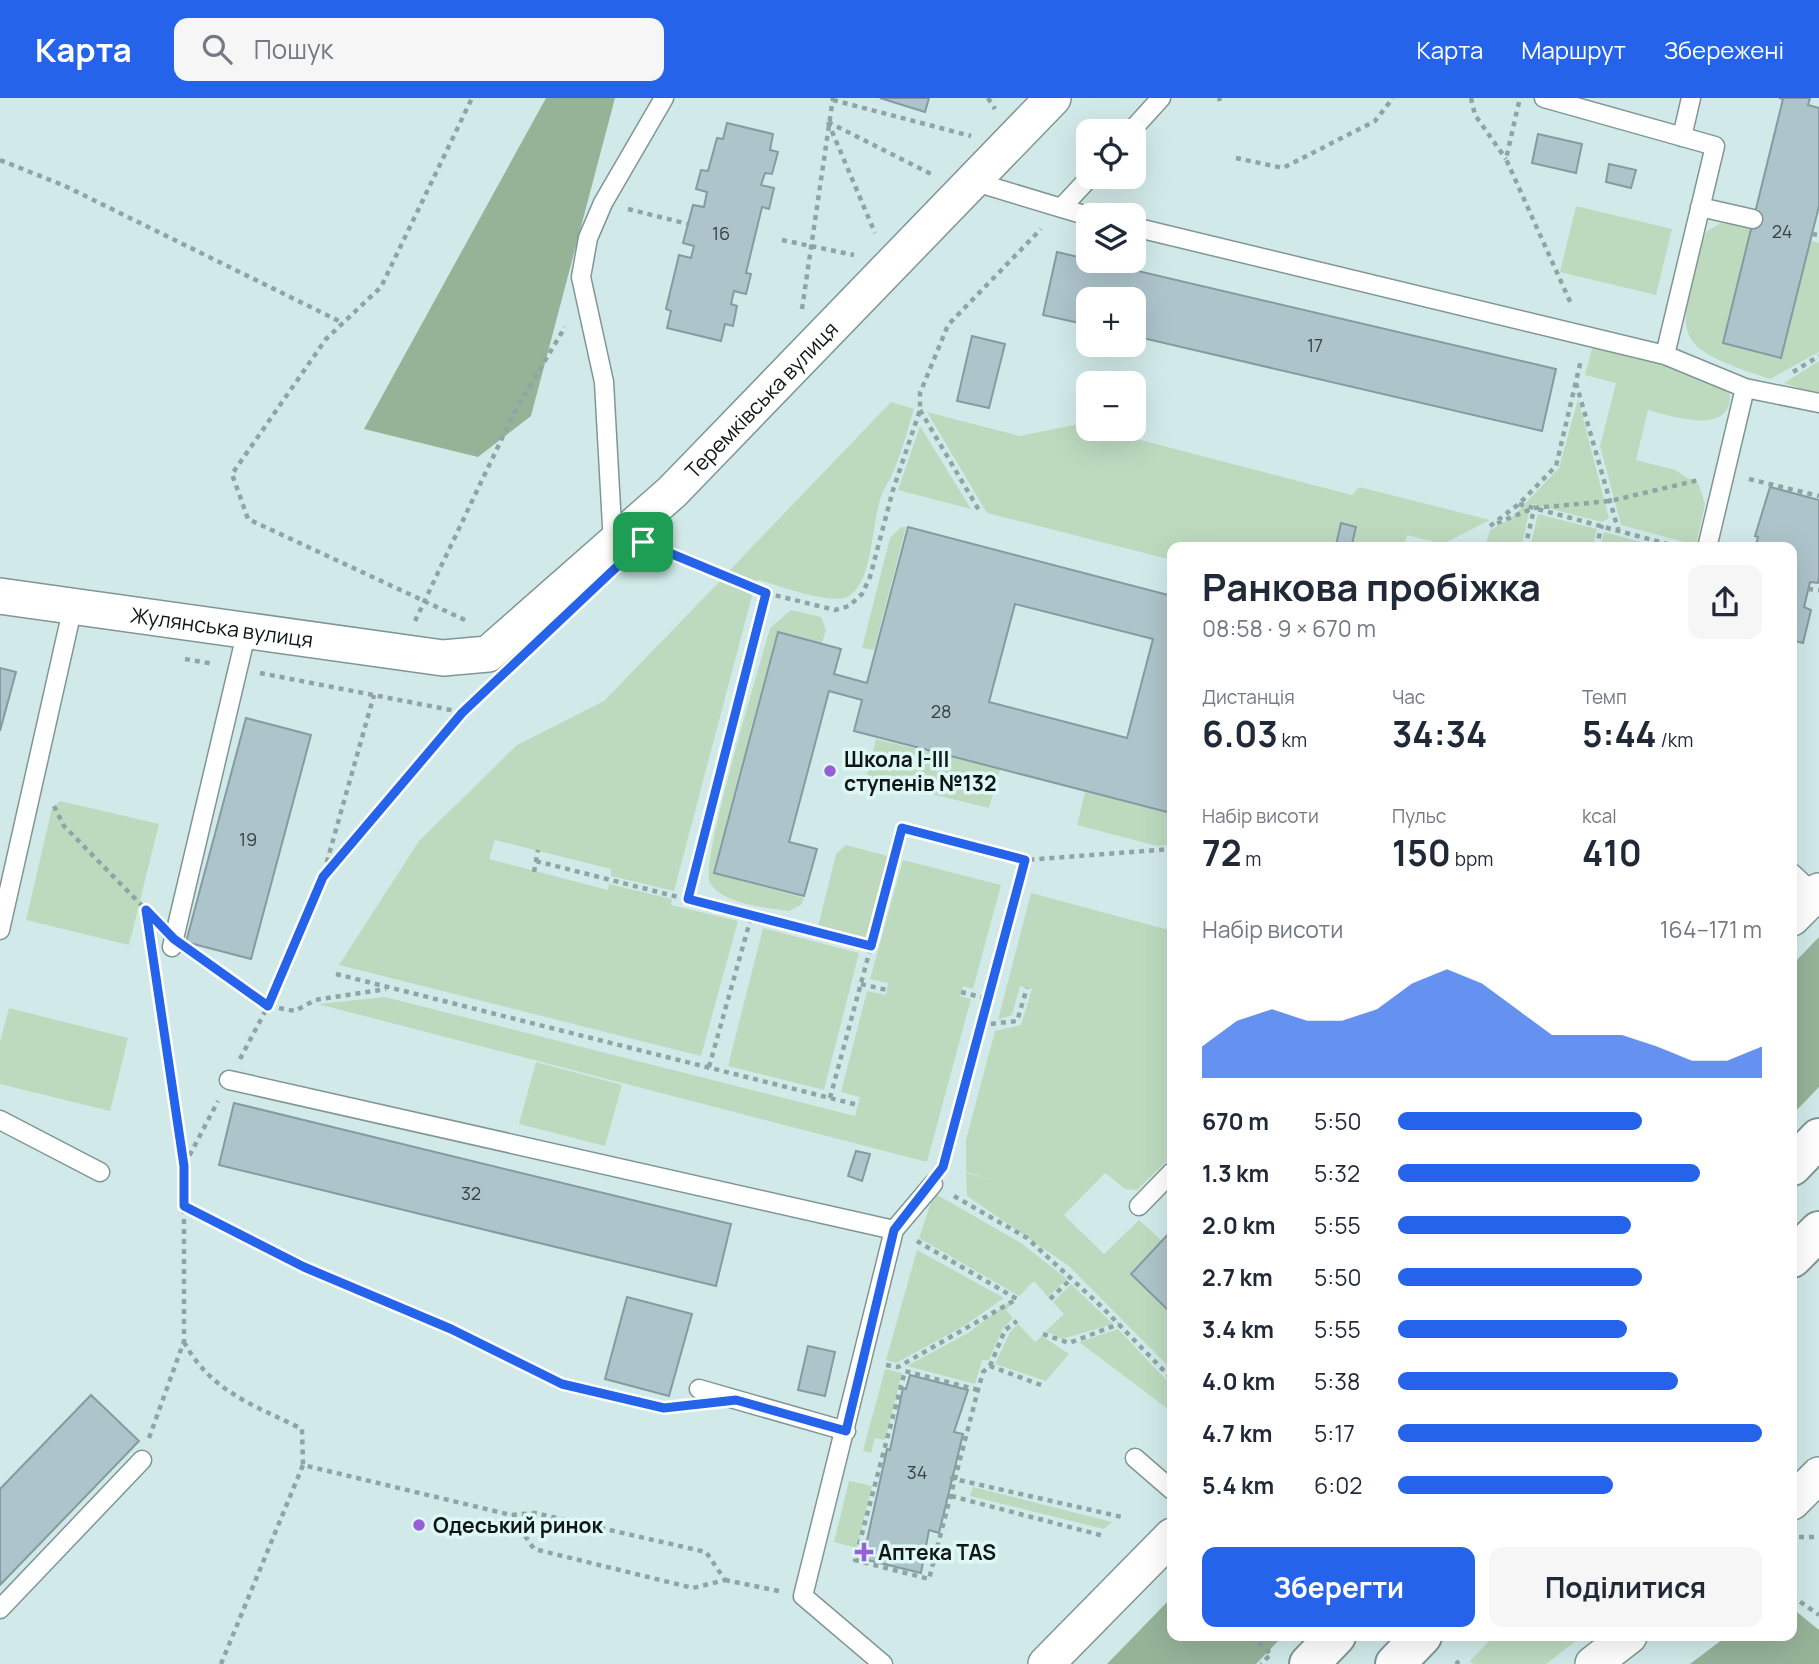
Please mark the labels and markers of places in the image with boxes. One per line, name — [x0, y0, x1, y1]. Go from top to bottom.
pin — [613, 512, 673, 572]
place label: Школа І-ІІІ ступенів №132 — [844, 745, 997, 797]
marker: Школа І-ІІІ ступенів №132 — [822, 763, 838, 779]
place label: Одеський ринок — [433, 1511, 603, 1539]
marker: Одеський ринок — [411, 1517, 427, 1533]
place label: Аптека TAS — [878, 1538, 996, 1566]
marker: Аптека TAS — [856, 1544, 872, 1560]

